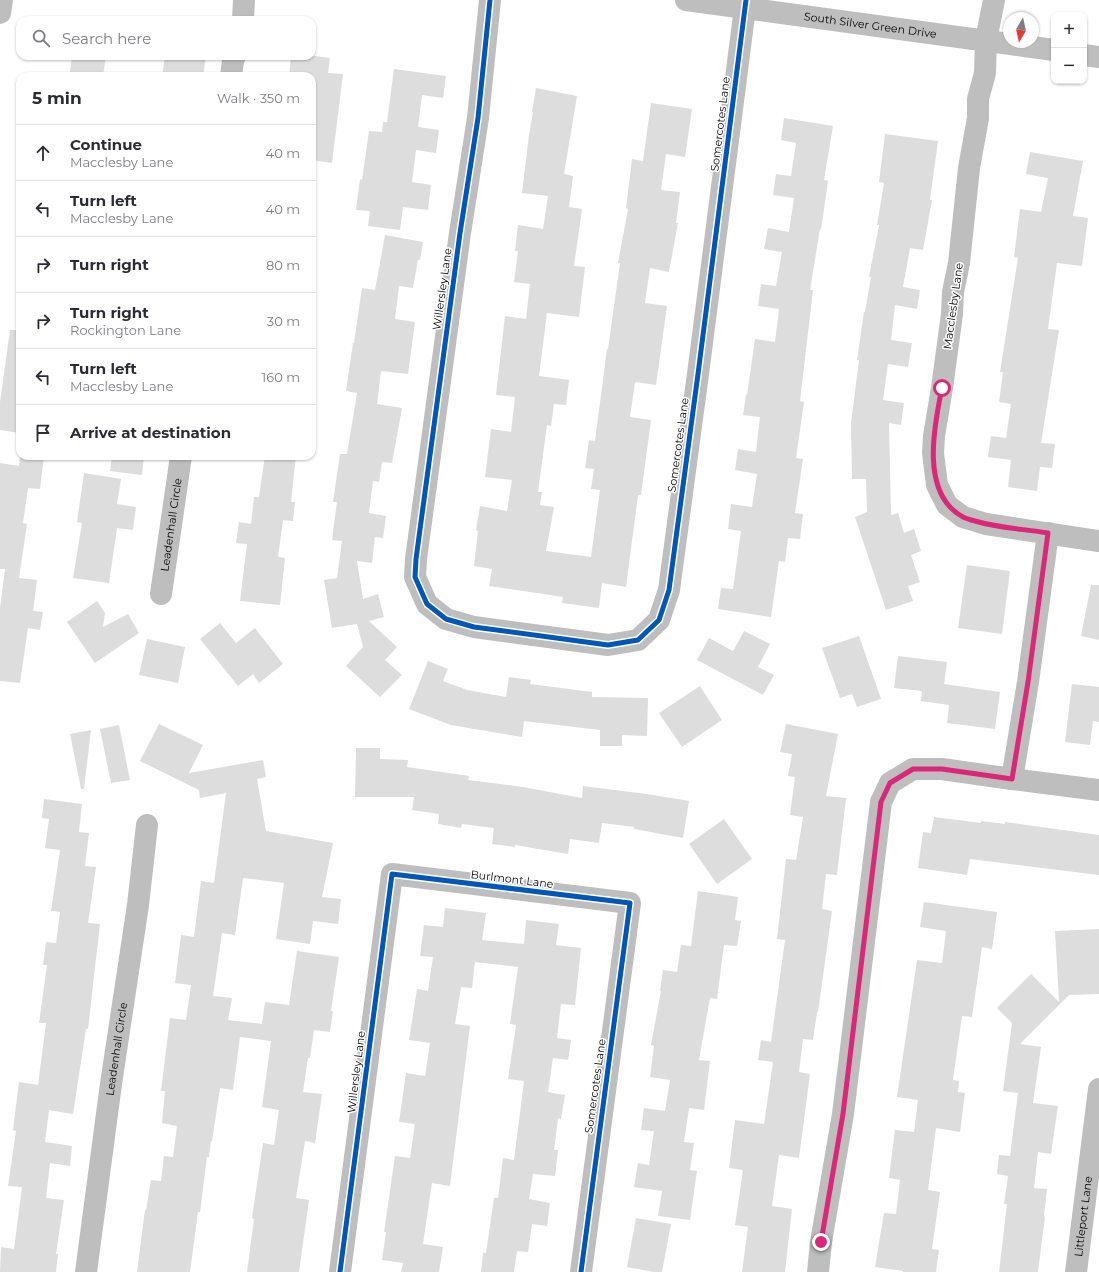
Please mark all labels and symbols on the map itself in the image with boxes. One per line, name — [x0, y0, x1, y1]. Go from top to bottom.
street label: South Silver Green Drive — [803, 9, 938, 41]
north arrow — [1003, 12, 1039, 48]
street label: Somercotes Lane — [707, 75, 733, 172]
street label: Willersley Lane — [429, 247, 455, 331]
street label: Macclesby Lane — [940, 261, 966, 350]
route start — [933, 379, 951, 397]
street label: Somercotes Lane — [664, 396, 692, 493]
street label: Leadenhall Circle — [157, 477, 185, 572]
street label: Burlmont Lane — [470, 867, 555, 891]
street label: Leadenhall Circle — [102, 1001, 130, 1097]
street label: Willersley Lane — [344, 1030, 368, 1114]
street label: Somercotes Lane — [581, 1037, 609, 1134]
street label: Littleport Lane — [1071, 1175, 1095, 1258]
route end — [812, 1233, 830, 1251]

